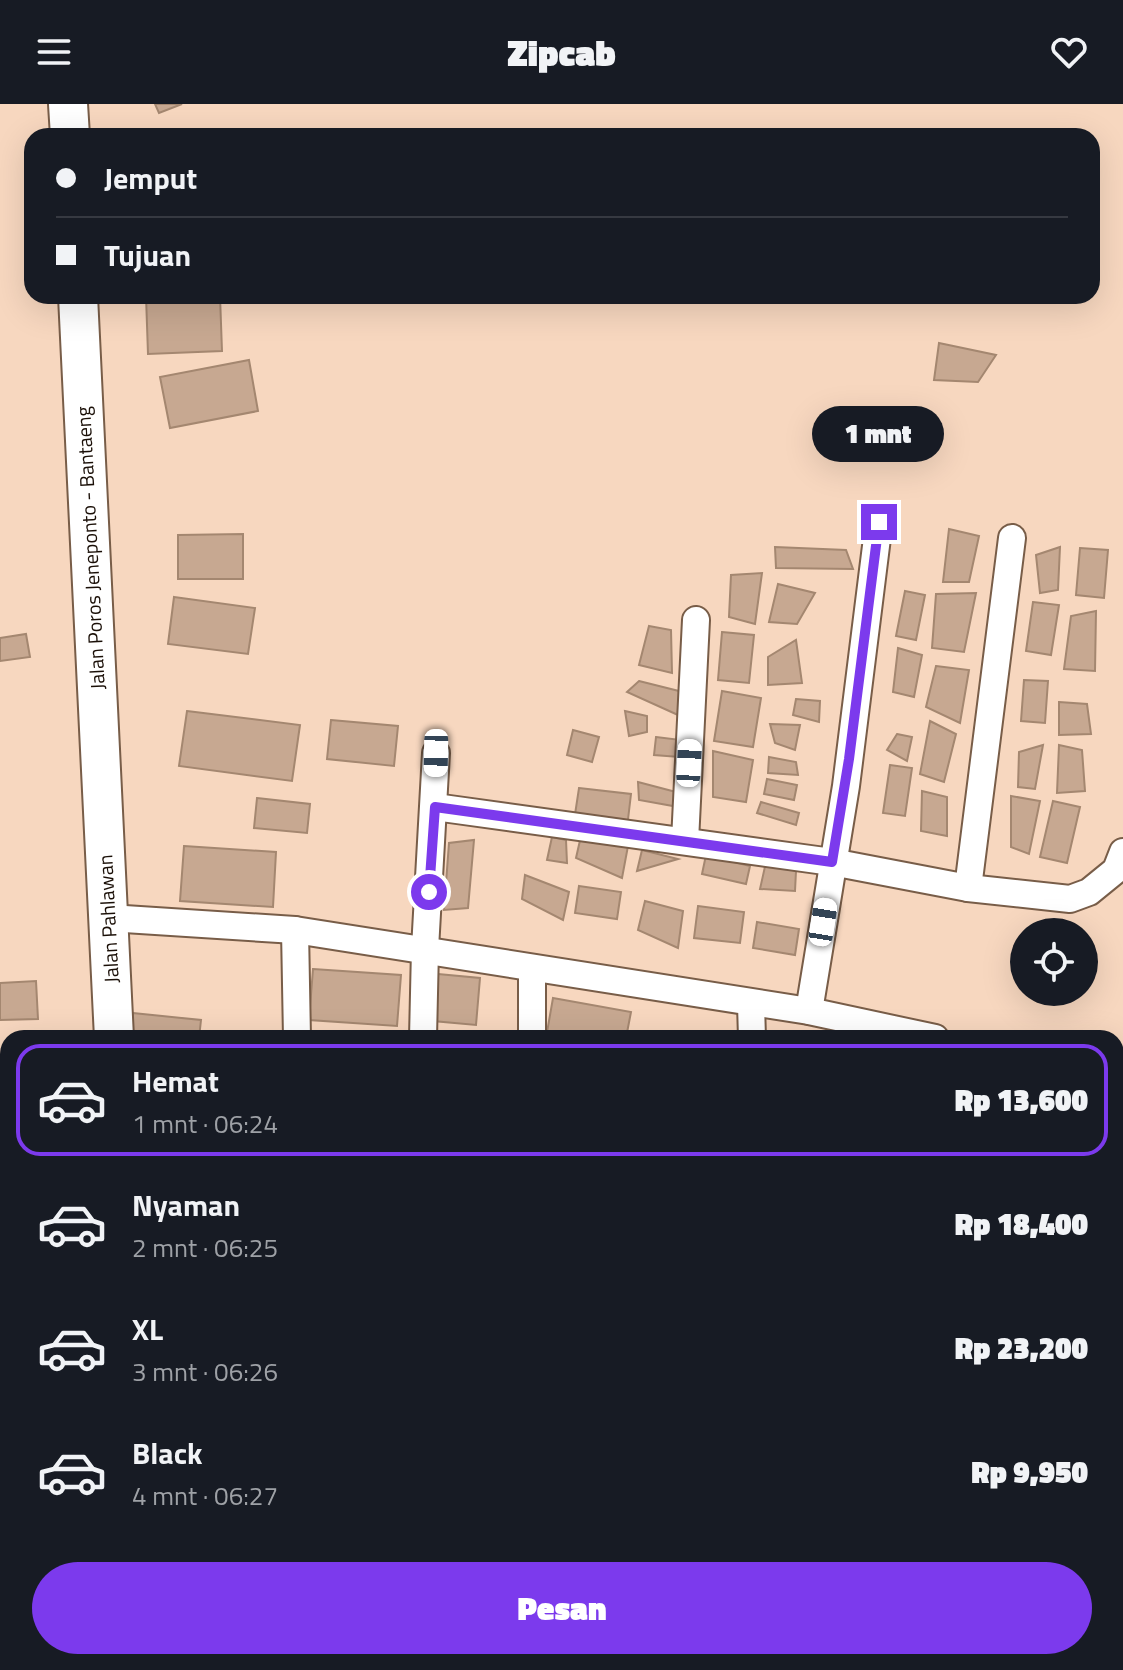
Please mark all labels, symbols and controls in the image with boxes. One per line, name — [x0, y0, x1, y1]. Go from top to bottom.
text: Zipcab — [507, 25, 616, 80]
icon: menu — [32, 30, 76, 74]
icon: heart — [1047, 30, 1091, 74]
text: Jemput — [104, 155, 197, 201]
text: Tujuan — [104, 232, 191, 278]
street label: Jalan Poros Jeneponto - Bantaeng — [67, 406, 113, 690]
callout: 1 mnt — [813, 406, 945, 462]
text: 1 mnt — [845, 414, 911, 453]
route end — [861, 504, 897, 540]
car — [424, 729, 448, 777]
car — [676, 738, 702, 788]
street label: Jalan Pahlawan — [89, 854, 127, 984]
route start — [411, 874, 447, 910]
car — [807, 896, 839, 948]
map controls — [1010, 918, 1098, 1006]
button: locate — [1010, 918, 1098, 1006]
text: Hemat — [132, 1058, 219, 1104]
icon: car — [36, 1064, 108, 1136]
text: Rp 13,600 — [955, 1077, 1088, 1123]
text: 1 mnt · 06:24 — [132, 1104, 278, 1143]
text: Nyaman — [132, 1182, 240, 1228]
icon: car — [36, 1188, 108, 1260]
text: Rp 18,400 — [955, 1201, 1088, 1247]
text: 2 mnt · 06:25 — [132, 1228, 278, 1267]
text: XL — [132, 1306, 163, 1352]
icon: car — [36, 1312, 108, 1384]
text: Rp 23,200 — [955, 1325, 1088, 1371]
text: 3 mnt · 06:26 — [132, 1352, 278, 1391]
text: Black — [132, 1430, 203, 1476]
icon: car — [36, 1436, 108, 1508]
text: Rp 9,950 — [971, 1449, 1088, 1495]
text: 4 mnt · 06:27 — [132, 1476, 278, 1515]
button: Pesan — [32, 1562, 1092, 1654]

